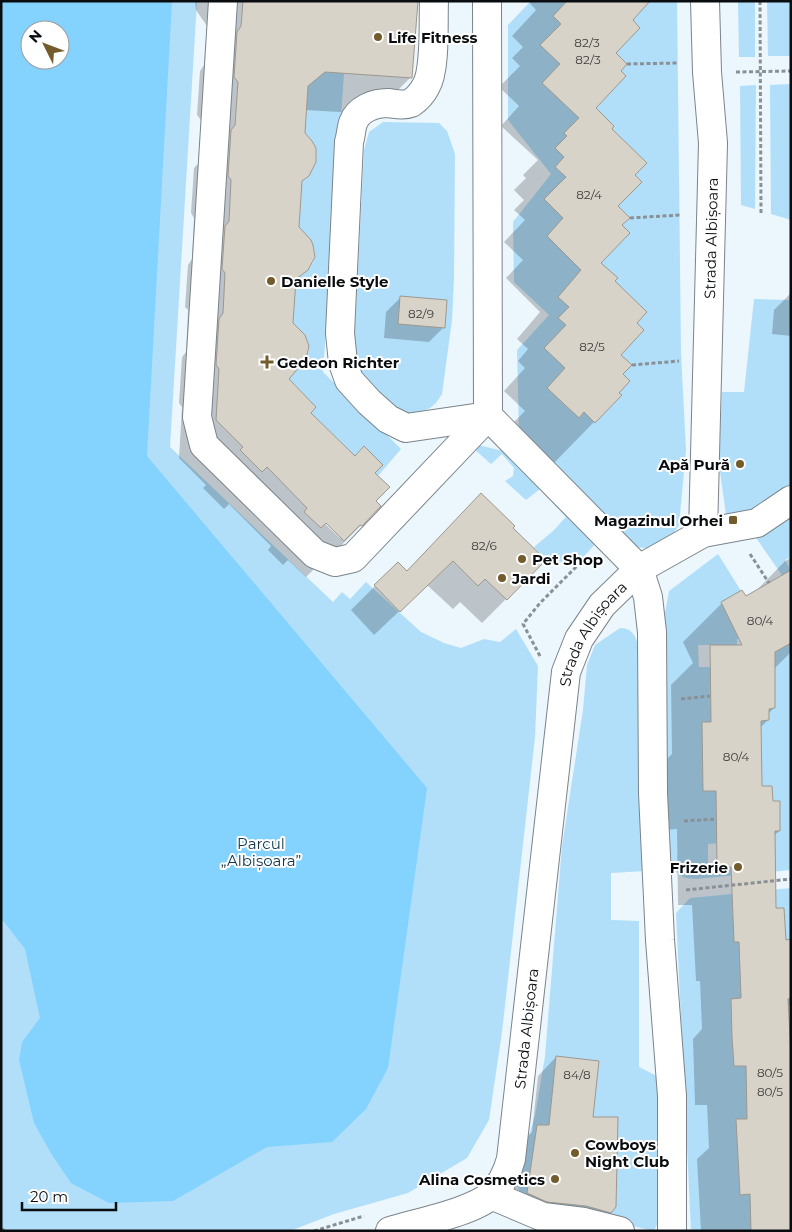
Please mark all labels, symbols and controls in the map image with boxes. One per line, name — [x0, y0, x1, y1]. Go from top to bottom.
north arrow — [20, 20, 70, 70]
text: N — [25, 26, 46, 47]
place label: Life Fitness — [388, 28, 477, 47]
marker: Life Fitness — [372, 31, 384, 43]
house number: 82/3 — [574, 35, 600, 50]
house number: 82/3 — [575, 52, 601, 67]
street label: Strada Albișoara — [700, 177, 722, 299]
house number: 82/4 — [576, 187, 602, 202]
place label: Danielle Style — [281, 272, 388, 291]
marker: Danielle Style — [265, 275, 277, 287]
house number: 82/9 — [408, 306, 434, 321]
house number: 82/5 — [579, 339, 605, 354]
place label: Gedeon Richter — [277, 353, 400, 372]
marker: Gedeon Richter — [261, 356, 273, 368]
place label: Apă Pură — [657, 455, 730, 474]
marker: Apă Pură — [734, 458, 746, 470]
place label: Magazinul Orhei — [594, 511, 723, 530]
marker: Magazinul Orhei — [727, 514, 739, 526]
house number: 82/6 — [471, 538, 497, 553]
place label: Pet Shop — [532, 550, 603, 569]
marker: Pet Shop — [516, 553, 528, 565]
place label: Jardi — [511, 569, 551, 588]
marker: Jardi — [496, 572, 508, 584]
street label: Strada Albișoara — [555, 577, 630, 687]
house number: 80/4 — [747, 613, 773, 628]
house number: 80/4 — [723, 749, 749, 764]
park label: Parcul „Albișoara” — [221, 834, 301, 871]
place label: Frizerie — [670, 858, 728, 877]
marker: Frizerie — [732, 861, 744, 873]
street label: Strada Albișoara — [509, 967, 542, 1090]
house number: 80/5 — [757, 1065, 783, 1080]
house number: 84/8 — [563, 1067, 591, 1082]
house number: 80/5 — [757, 1084, 783, 1099]
place label: Cowboys Night Club — [585, 1135, 669, 1171]
marker: Cowboys Night Club — [569, 1147, 581, 1159]
place label: Alina Cosmetics — [418, 1170, 545, 1189]
marker: Alina Cosmetics — [549, 1173, 561, 1185]
scale bar — [22, 1180, 116, 1212]
text: 20 m — [30, 1187, 68, 1206]

